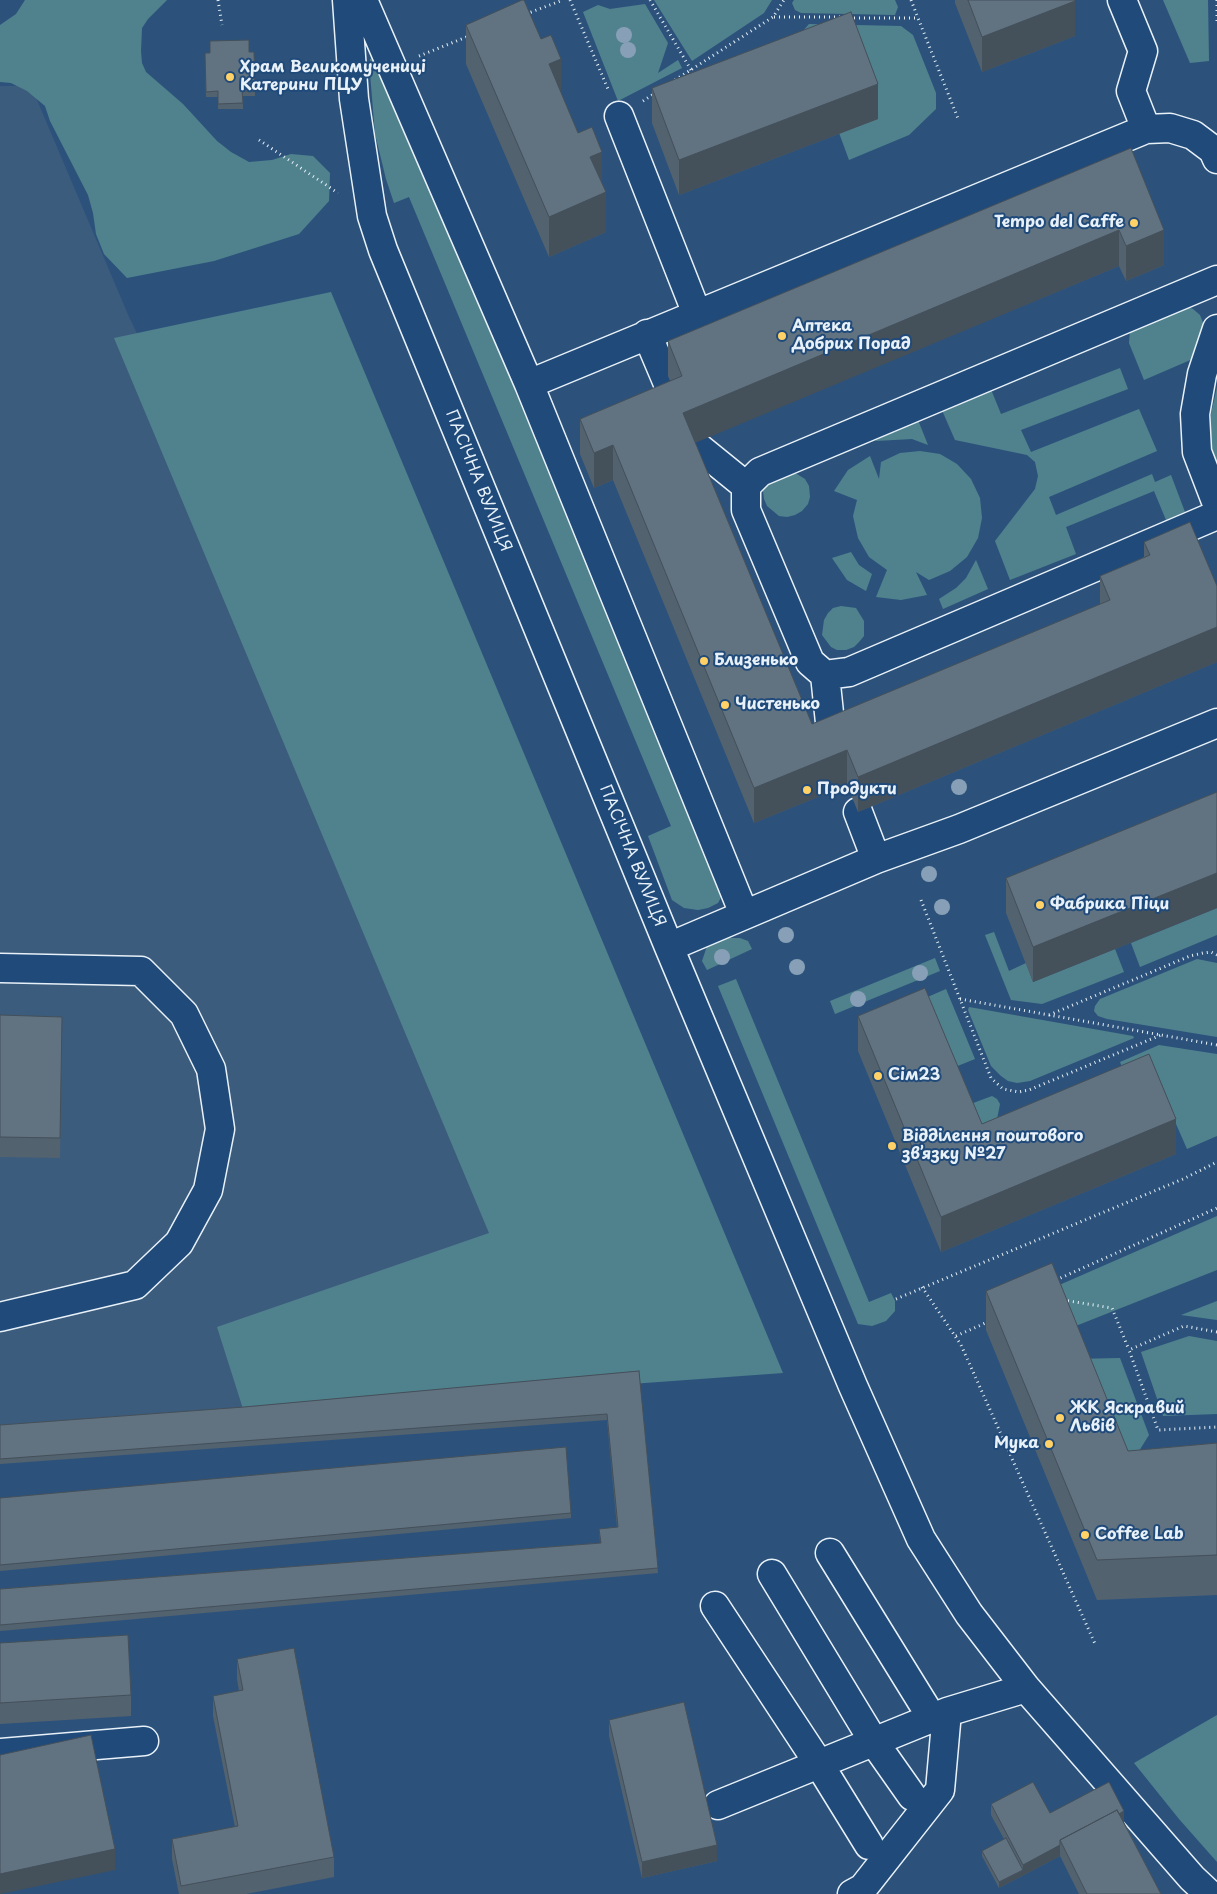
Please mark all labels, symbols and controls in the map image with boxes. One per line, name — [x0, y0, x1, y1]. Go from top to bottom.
place label: Храм Великомучениці Катерини ПЦУ — [240, 58, 426, 96]
marker: Храм Великомучениці Катерини ПЦУ — [224, 71, 236, 83]
place label: Tempo del Caffe — [994, 213, 1124, 233]
marker: Tempo del Caffe — [1128, 217, 1140, 229]
place label: Аптека Добрих Порад — [792, 317, 911, 355]
marker: Аптека Добрих Порад — [776, 330, 788, 342]
street label: ПАСІЧНА ВУЛИЦЯ — [441, 407, 515, 555]
place label: Близенько — [714, 651, 798, 671]
marker: Близенько — [698, 655, 710, 667]
place label: Чистенько — [735, 695, 820, 715]
marker: Чистенько — [719, 699, 731, 711]
place label: Продукти — [817, 780, 897, 800]
street label: ПАСІЧНА ВУЛИЦЯ — [595, 782, 669, 930]
marker: Продукти — [801, 784, 813, 796]
place label: Фабрика Піци — [1050, 895, 1169, 915]
marker: Фабрика Піци — [1034, 899, 1046, 911]
place label: Сім23 — [888, 1066, 940, 1086]
marker: Сім23 — [872, 1070, 884, 1082]
place label: Відділення поштового зв’язку №27 — [902, 1127, 1083, 1165]
marker: Відділення поштового зв’язку №27 — [886, 1140, 898, 1152]
place label: ЖК Яскравий Львів — [1070, 1399, 1185, 1437]
marker: ЖК Яскравий Львів — [1054, 1412, 1066, 1424]
place label: Мука — [994, 1434, 1039, 1454]
marker: Мука — [1043, 1438, 1055, 1450]
place label: Coffee Lab — [1095, 1525, 1184, 1545]
marker: Coffee Lab — [1079, 1529, 1091, 1541]

